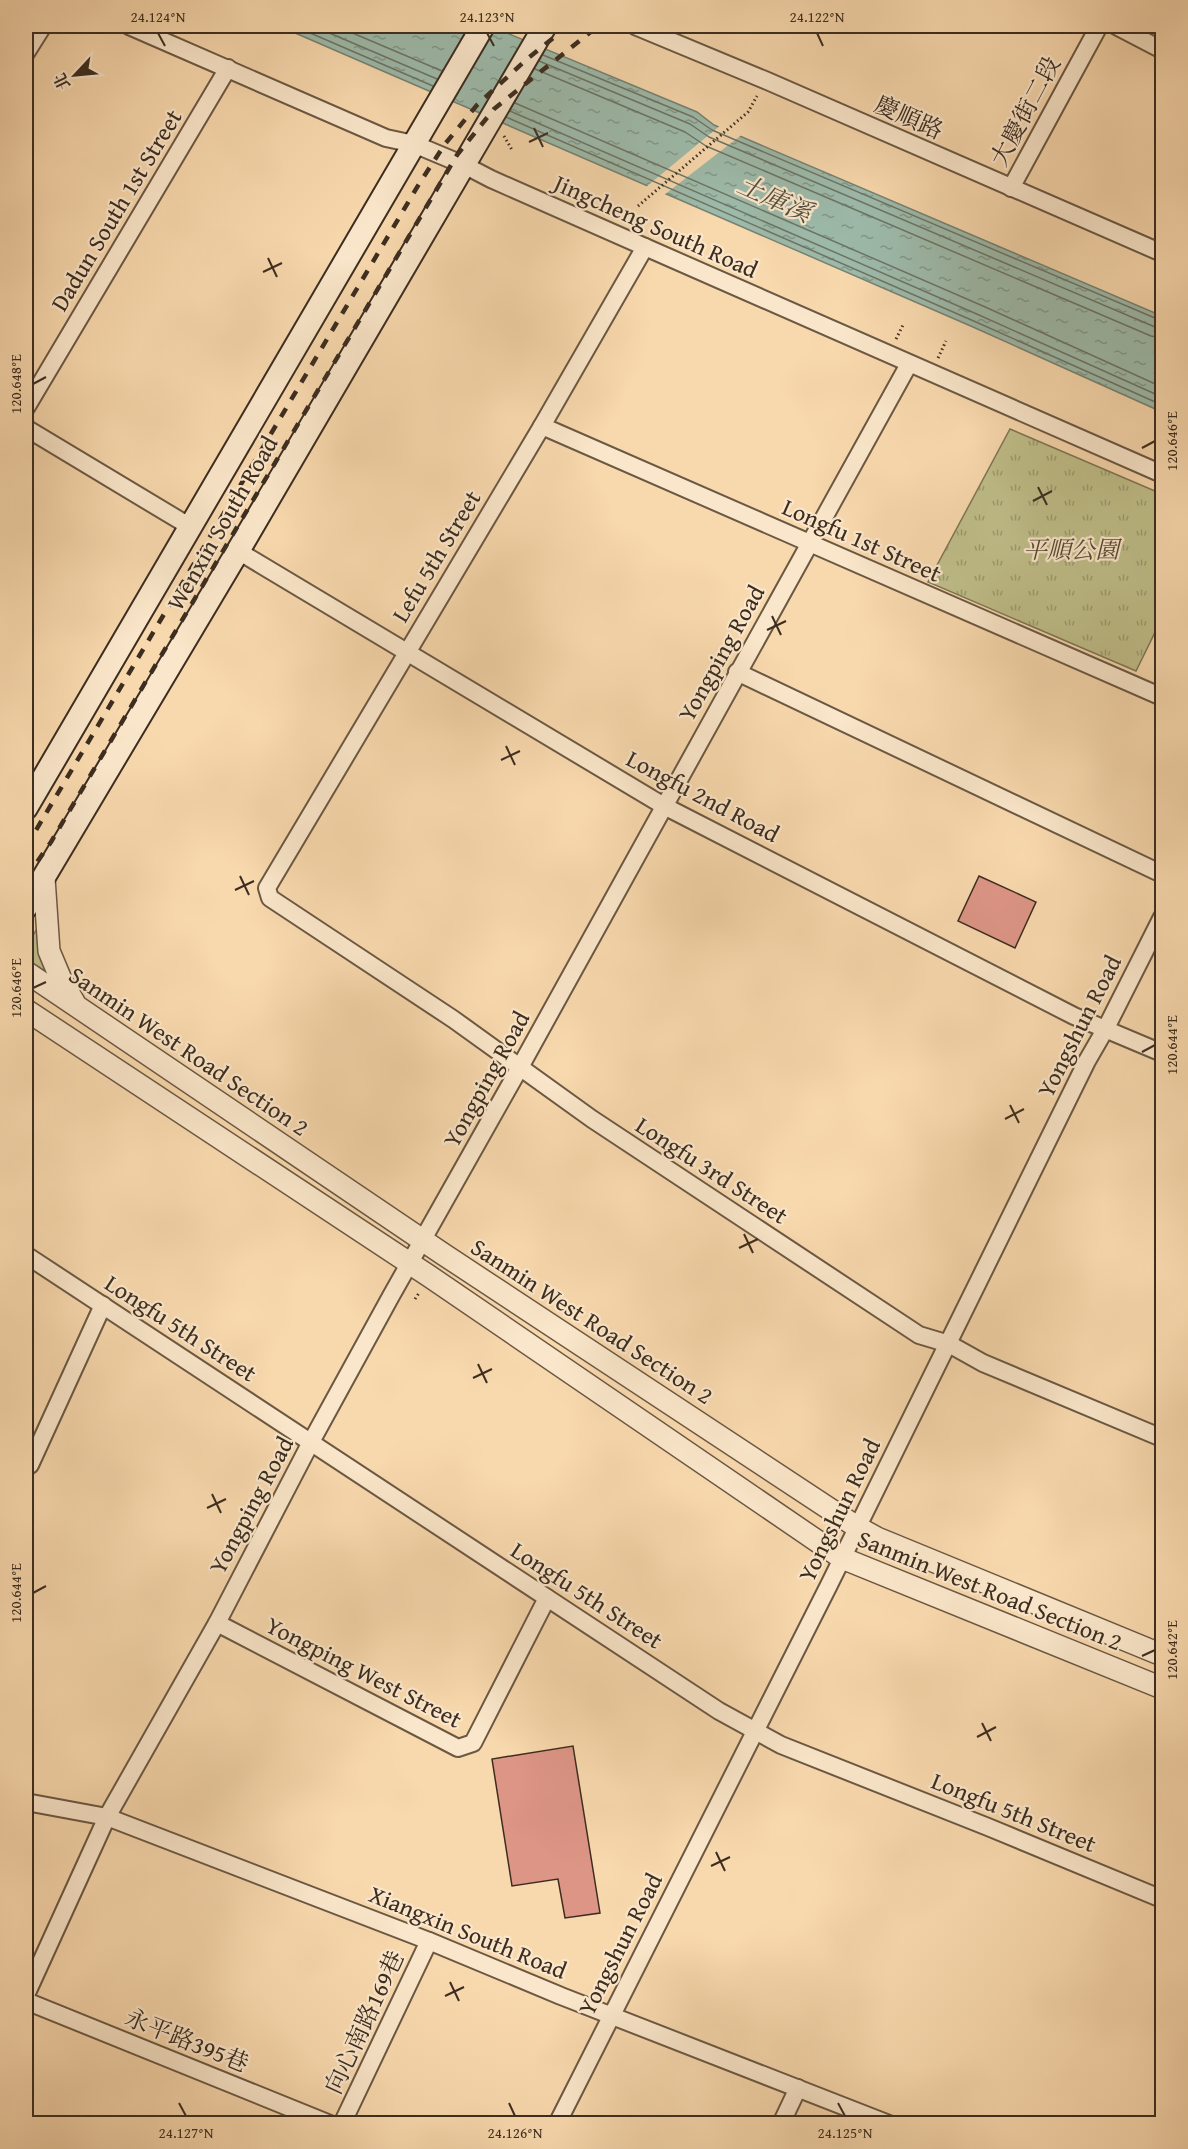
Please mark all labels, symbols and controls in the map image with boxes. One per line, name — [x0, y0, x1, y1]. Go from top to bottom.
text: 24.124°N — [131, 6, 186, 27]
text: 24.123°N — [460, 6, 515, 27]
text: 24.122°N — [790, 6, 845, 27]
north arrow — [45, 45, 105, 105]
street label: 大慶街二段 — [981, 50, 1069, 172]
text: 北 — [47, 69, 76, 94]
street label: 慶順路 — [869, 86, 949, 148]
street label: Dadun South 1st Street — [42, 102, 191, 318]
street label: Jingcheng South Road — [546, 164, 764, 287]
water label: 土庫溪 — [731, 164, 821, 233]
text: 120.648°E — [5, 354, 26, 414]
text: 120.646°E — [1161, 411, 1182, 471]
street label: Wenxin South Road — [158, 429, 286, 617]
street label: Lefu 5th Street — [383, 483, 489, 629]
street label: Longfu 1st Street — [777, 489, 948, 591]
park label: 平順公園 — [1023, 532, 1123, 567]
street label: Yongping Road — [669, 578, 773, 728]
street label: Longfu 2nd Road — [620, 741, 786, 851]
street label: Yongshun Road — [1028, 949, 1130, 1103]
street label: Sanmin West Road Section 2 — [62, 957, 316, 1145]
text: 120.646°E — [5, 958, 26, 1018]
street label: Yongping Road — [434, 1004, 538, 1154]
text: 120.644°E — [1161, 1015, 1182, 1075]
street label: Longfu 3rd Street — [629, 1108, 795, 1233]
street label: Sanmin West Road Section 2 — [464, 1229, 720, 1413]
street label: Longfu 5th Street — [98, 1266, 264, 1391]
street label: Yongping Road — [200, 1430, 302, 1580]
street label: Yongshun Road — [789, 1432, 889, 1588]
street label: Sanmin West Road Section 2 — [852, 1521, 1128, 1659]
street label: Longfu 5th Street — [504, 1533, 670, 1658]
text: 120.644°E — [5, 1563, 26, 1623]
street label: Yongping West Street — [260, 1607, 469, 1737]
text: 120.642°E — [1161, 1620, 1182, 1680]
street label: Longfu 5th Street — [926, 1763, 1102, 1861]
street label: Yongshun Road — [569, 1867, 671, 2021]
street label: Xiangxin South Road — [364, 1876, 572, 1988]
street label: 向心南路169巷 — [315, 1945, 413, 2099]
street label: 永平路395巷 — [120, 1999, 254, 2081]
text: 24.127°N — [159, 2122, 214, 2143]
text: 24.126°N — [488, 2122, 543, 2143]
text: 24.125°N — [818, 2122, 873, 2143]

